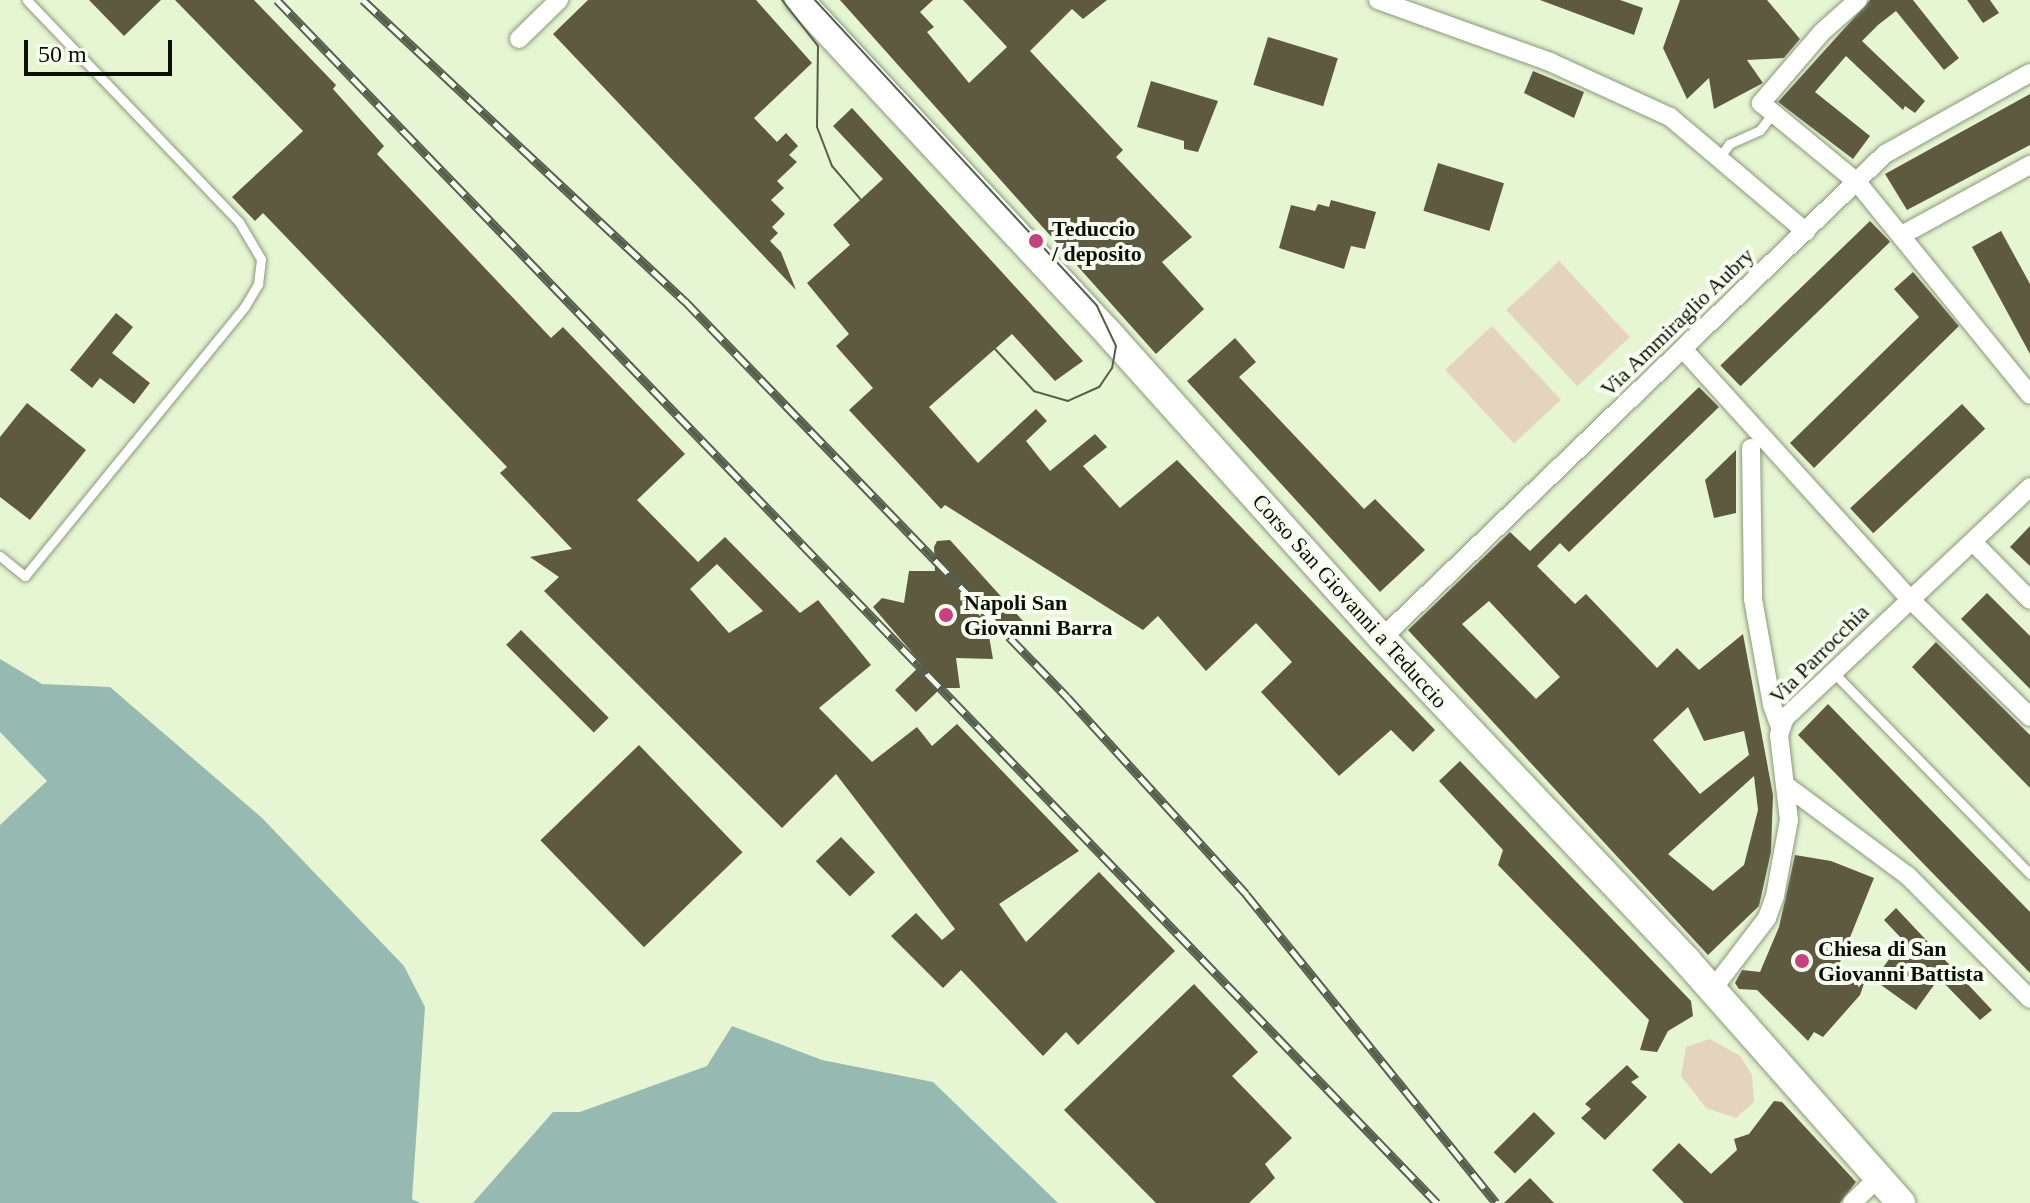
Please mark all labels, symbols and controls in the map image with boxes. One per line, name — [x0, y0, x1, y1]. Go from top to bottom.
scale bar — [28, 24, 176, 74]
text: 50 m — [38, 41, 87, 67]
place label: Teduccio / deposito — [1052, 215, 1142, 266]
marker: Teduccio / deposito — [1027, 232, 1045, 250]
street label: Via Ammiraglio Aubry — [1594, 241, 1760, 403]
street label: Corso San Giovanni a Teduccio — [1247, 488, 1453, 714]
place label: Napoli San Giovanni Barra — [964, 589, 1113, 640]
street label: Via Parrocchia — [1764, 599, 1874, 709]
marker: Napoli San Giovanni Barra — [935, 604, 957, 626]
place label: Chiesa di San Giovanni Battista — [1818, 935, 1984, 986]
marker: Chiesa di San Giovanni Battista — [1793, 952, 1811, 970]

